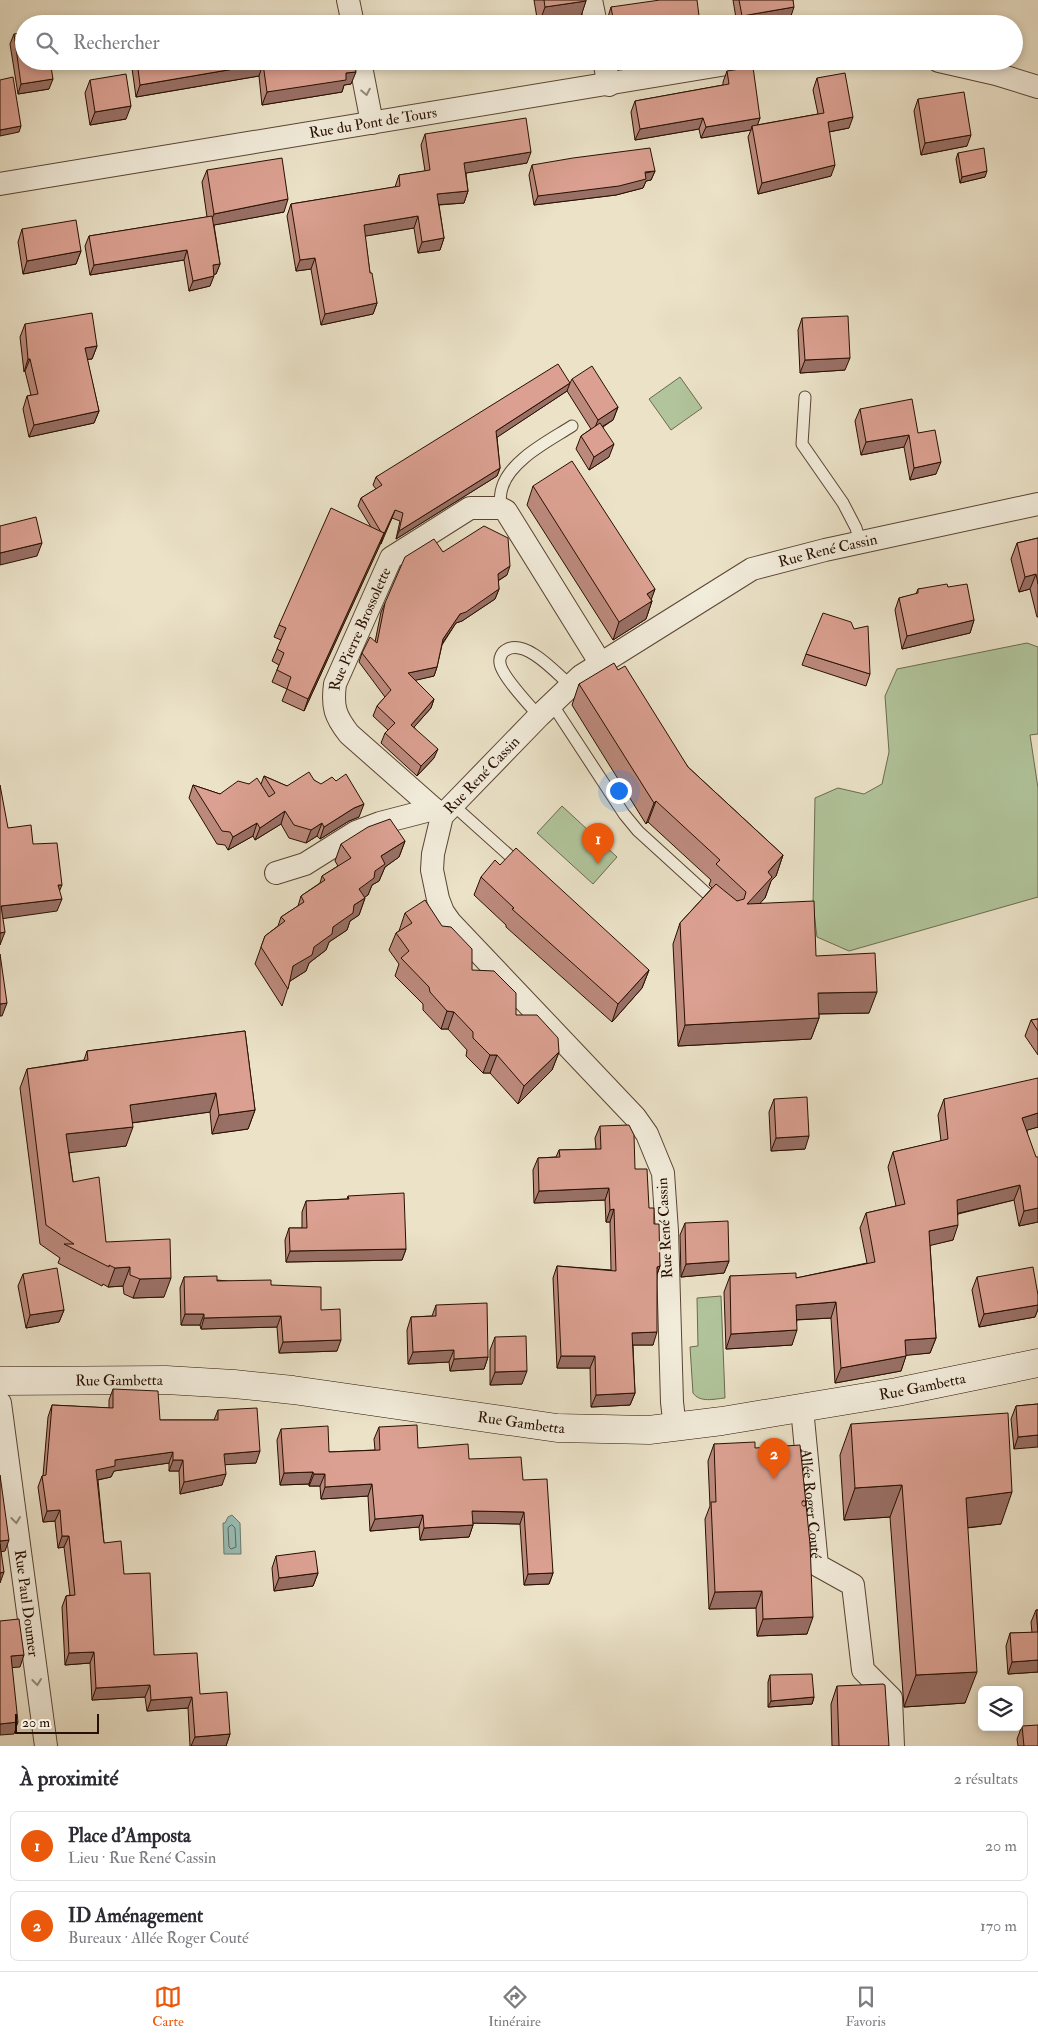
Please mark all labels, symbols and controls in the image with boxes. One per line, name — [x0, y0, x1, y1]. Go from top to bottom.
search box — [15, 15, 1023, 70]
icon: search — [33, 29, 61, 57]
text: Rechercher — [73, 31, 160, 55]
one-way arrow — [360, 88, 371, 97]
street label: Rue du Pont de Tours — [308, 103, 438, 142]
street label: Rue René Cassin — [776, 529, 879, 571]
street label: Rue Pierre Brossolette — [325, 564, 395, 692]
street label: Rue René Cassin — [440, 732, 524, 818]
your location — [606, 778, 632, 804]
pin: 1 — [582, 823, 614, 864]
street label: Rue René Cassin — [653, 1177, 677, 1279]
street label: Rue Gambetta — [878, 1368, 968, 1404]
street label: Rue Gambetta — [75, 1371, 164, 1390]
street label: Rue Gambetta — [476, 1407, 566, 1438]
pin: 2 — [758, 1438, 790, 1479]
street label: Allée Roger Couté — [796, 1447, 826, 1560]
one-way arrow — [10, 1517, 21, 1525]
street label: Rue Paul Doumer — [10, 1548, 43, 1658]
one-way arrow — [31, 1678, 42, 1686]
map controls — [978, 1686, 1023, 1731]
button: layers — [978, 1686, 1023, 1731]
scale bar — [15, 1711, 99, 1734]
text: 20 m — [22, 1714, 50, 1731]
text: À proximité — [20, 1765, 118, 1792]
text: 2 résultats — [954, 1769, 1018, 1789]
text: Place d'Amposta — [68, 1824, 191, 1848]
text: 1 — [34, 1836, 40, 1856]
text: 20 m — [985, 1836, 1017, 1856]
text: Lieu · Rue René Cassin — [68, 1848, 216, 1868]
text: ID Aménagement — [68, 1904, 203, 1928]
text: 2 — [33, 1916, 41, 1936]
text: 170 m — [980, 1916, 1017, 1936]
text: Bureaux · Allée Roger Couté — [68, 1928, 249, 1948]
tab: Carte — [152, 1983, 184, 2030]
tab: Itinéraire — [488, 1983, 541, 2030]
tab: Favoris — [845, 1983, 886, 2030]

